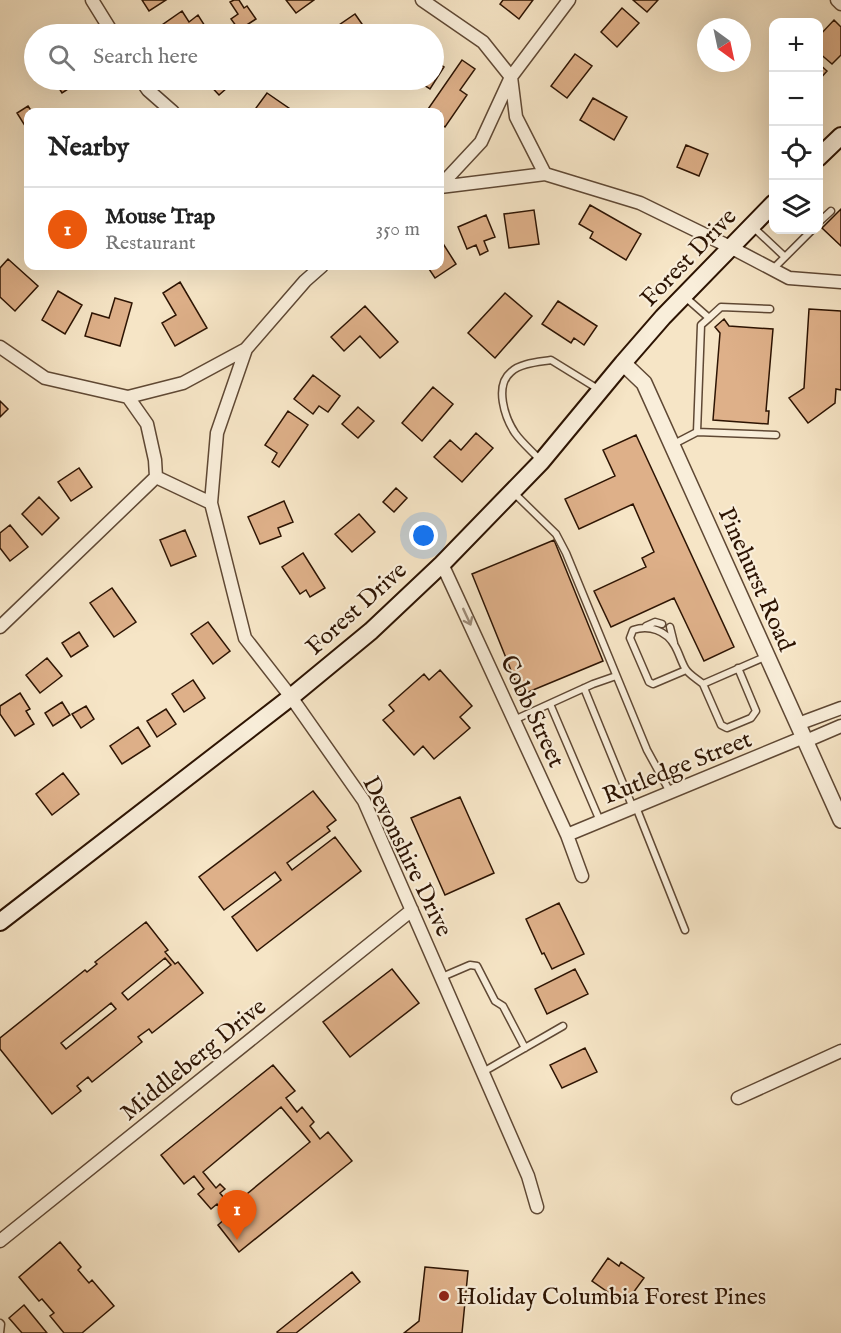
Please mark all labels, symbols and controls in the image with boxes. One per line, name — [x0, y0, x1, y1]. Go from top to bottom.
north arrow — [697, 18, 751, 72]
map controls — [769, 18, 823, 234]
button: + — [769, 18, 823, 72]
search box — [24, 24, 444, 90]
icon: search — [45, 41, 78, 74]
text: Search here — [93, 43, 198, 71]
button: − — [769, 72, 823, 126]
button: locate — [769, 126, 823, 180]
text: Nearby — [48, 131, 129, 164]
button: layers — [769, 180, 823, 234]
street label: Forest Drive — [634, 202, 744, 314]
text: Mouse Trap — [105, 203, 215, 231]
text: 1 — [64, 217, 71, 242]
text: 350 m — [376, 217, 420, 242]
text: Restaurant — [105, 231, 196, 256]
street label: Pinehurst Road — [710, 503, 801, 657]
your location — [409, 521, 438, 550]
street label: Forest Drive — [300, 556, 414, 663]
one-way arrow — [461, 607, 473, 625]
street label: Cobb Street — [492, 650, 571, 773]
street label: Rutledge Street — [599, 724, 757, 812]
street label: Devonshire Drive — [354, 771, 459, 942]
street label: Middleberg Drive — [115, 992, 273, 1128]
pin: 1 — [218, 1190, 256, 1240]
place label: Holiday Columbia Forest Pines — [456, 1282, 766, 1313]
marker: Holiday Columbia Forest Pines — [437, 1289, 451, 1303]

